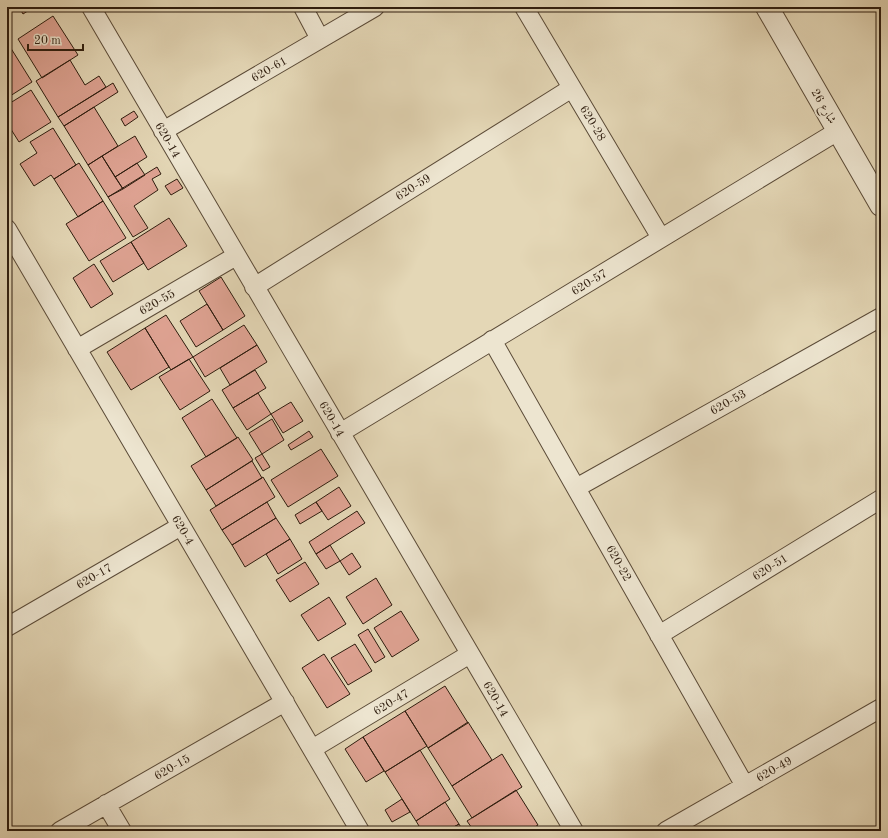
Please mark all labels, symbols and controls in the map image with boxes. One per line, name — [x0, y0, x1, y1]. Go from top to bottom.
scale bar — [28, 26, 83, 52]
text: 20 m — [34, 35, 61, 47]
street label: 620-61 — [250, 55, 289, 85]
street label: شارع 26 — [805, 87, 838, 128]
street label: 620-28 — [577, 104, 607, 143]
street label: 620-14 — [152, 121, 182, 161]
street label: 620-59 — [393, 172, 433, 203]
street label: 620-57 — [569, 267, 609, 298]
street label: 620-55 — [137, 287, 178, 318]
street label: 620-53 — [708, 387, 749, 418]
street label: 620-14 — [316, 400, 346, 440]
street label: 620-4 — [169, 514, 195, 548]
street label: 620-22 — [603, 543, 633, 584]
street label: 620-51 — [750, 552, 790, 583]
street label: 620-17 — [75, 562, 114, 592]
street label: 620-14 — [480, 680, 510, 720]
street label: 620-47 — [372, 688, 411, 718]
street label: 620-15 — [152, 752, 193, 783]
street label: 620-49 — [755, 755, 794, 785]

